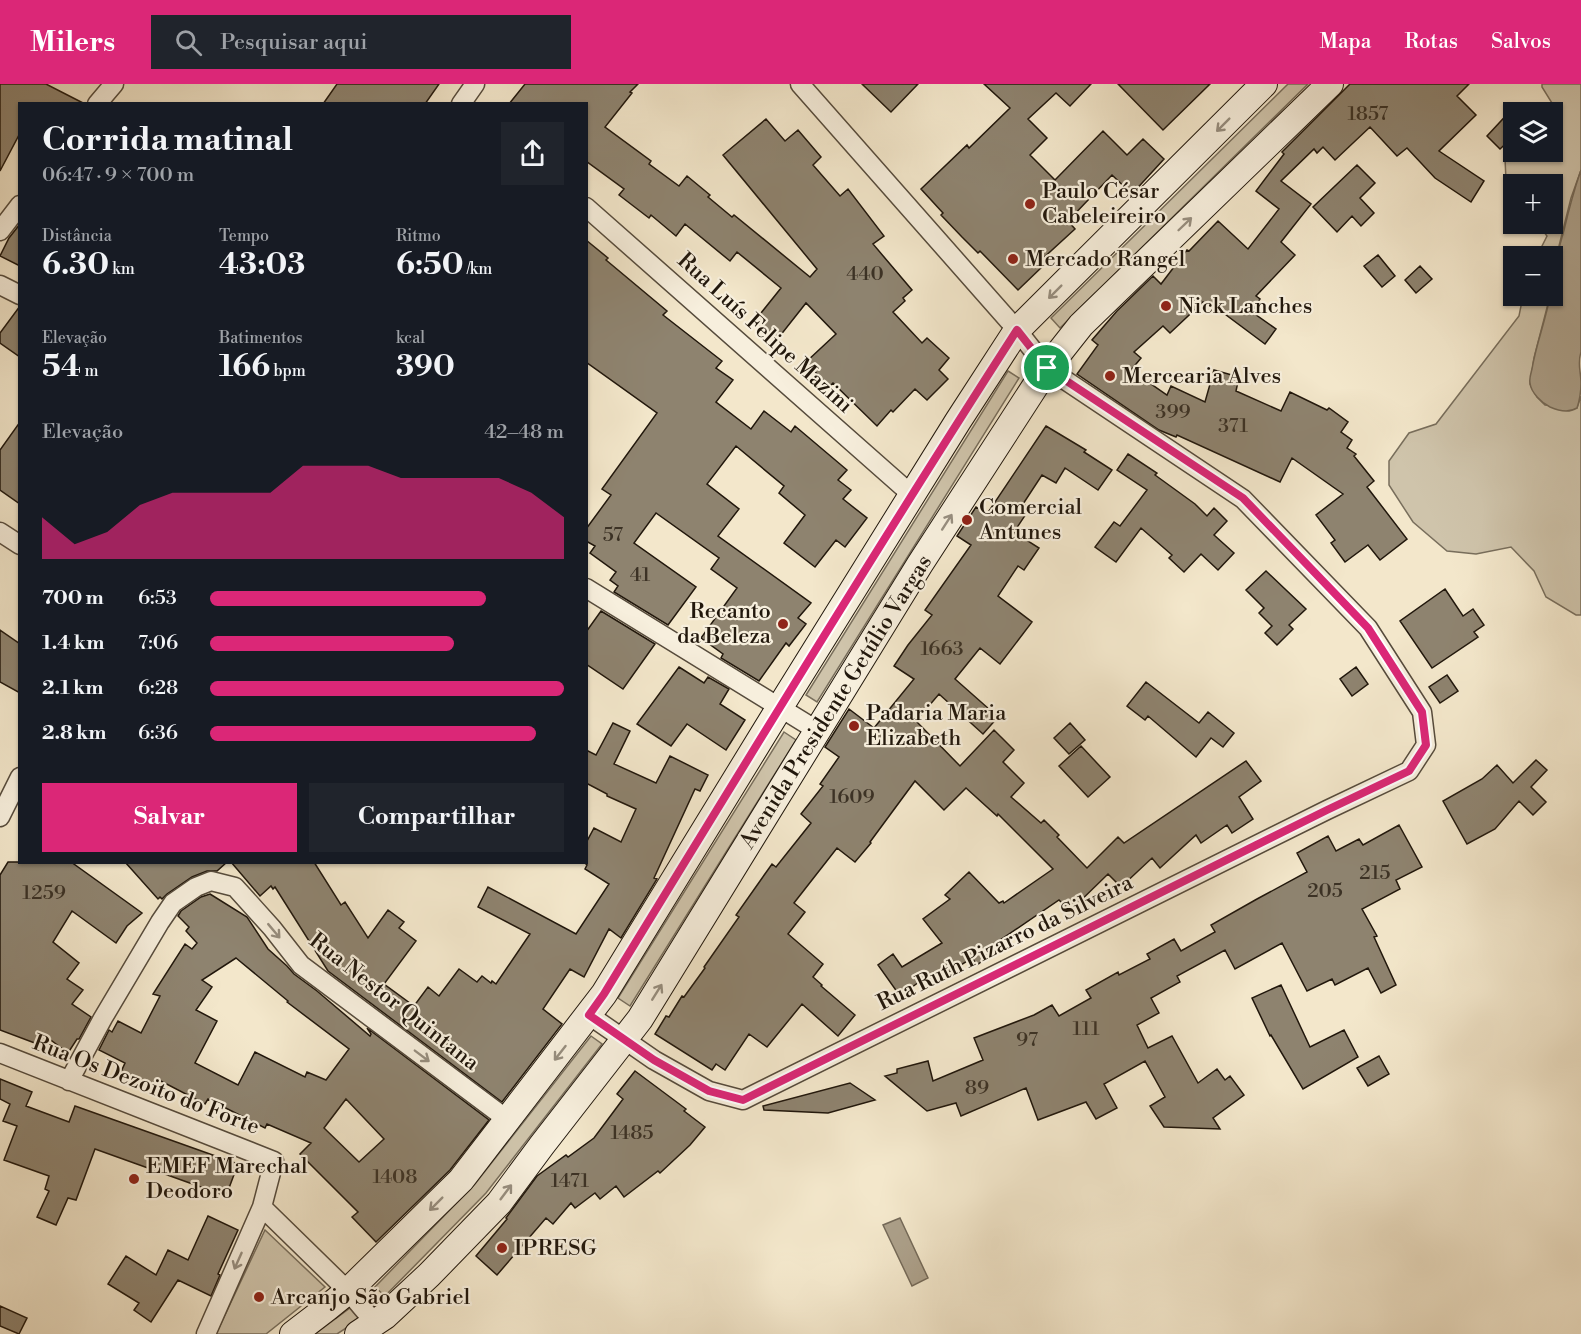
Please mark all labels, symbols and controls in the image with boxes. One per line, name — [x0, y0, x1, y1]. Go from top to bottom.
search box — [151, 15, 571, 69]
text: Milers — [30, 25, 115, 60]
icon: search — [172, 26, 205, 59]
text: Pesquisar aqui — [220, 29, 367, 56]
text: Mapa — [1319, 29, 1371, 55]
text: Rotas — [1404, 29, 1458, 55]
text: Salvos — [1491, 29, 1551, 55]
house number: 1857 — [1348, 102, 1388, 127]
map controls — [1503, 102, 1563, 306]
button: layers — [1503, 102, 1563, 162]
one-way arrow — [1215, 118, 1230, 133]
text: Corrida matinal — [42, 120, 293, 161]
button: share — [501, 122, 564, 185]
text: 06:47 · 9 × 700 m — [42, 163, 194, 188]
button: + — [1503, 174, 1563, 234]
place label: Paulo César Cabeleireiro — [1042, 178, 1166, 230]
marker: Paulo César Cabeleireiro — [1023, 197, 1037, 211]
one-way arrow — [1178, 216, 1193, 231]
text: Distância — [42, 226, 112, 246]
text: Tempo — [219, 226, 269, 246]
text: Ritmo — [396, 226, 441, 246]
text: 6.30 — [42, 246, 109, 284]
text: 43:03 — [219, 246, 305, 284]
text: 6:50 — [396, 246, 464, 284]
place label: Mercado Rangel — [1025, 246, 1186, 273]
button: − — [1503, 246, 1563, 306]
street label: Rua Luís Felipe Mazini — [672, 247, 858, 419]
marker: Mercado Rangel — [1006, 252, 1020, 266]
text: km — [109, 259, 135, 279]
text: /km — [464, 259, 492, 279]
house number: 440 — [846, 262, 884, 287]
one-way arrow — [1047, 285, 1062, 300]
place label: Nick Lanches — [1178, 293, 1312, 320]
marker: Nick Lanches — [1159, 299, 1173, 313]
text: Elevação — [42, 328, 107, 348]
text: Batimentos — [219, 328, 302, 348]
text: kcal — [396, 328, 425, 348]
pin — [1021, 342, 1072, 393]
text: 54 — [42, 348, 81, 386]
text: 166 — [219, 348, 270, 386]
text: 390 — [396, 348, 455, 386]
icon: arrive — [1030, 351, 1063, 384]
text: m — [81, 361, 99, 381]
text: bpm — [270, 361, 306, 381]
place label: Mercearia Alves — [1122, 363, 1281, 390]
marker: Mercearia Alves — [1103, 369, 1117, 383]
house number: 399 — [1155, 400, 1191, 425]
house number: 371 — [1218, 414, 1248, 439]
text: Elevação — [42, 420, 123, 445]
text: 42–48 m — [484, 420, 564, 445]
place label: Comercial Antunes — [978, 494, 1083, 546]
marker: Comercial Antunes — [960, 513, 974, 527]
one-way arrow — [942, 514, 954, 531]
house number: 57 — [603, 523, 623, 548]
street label: Avenida Presidente Getúlio Vargas — [734, 550, 938, 855]
house number: 41 — [630, 563, 651, 588]
text: 700 m — [42, 586, 104, 611]
text: 6:53 — [138, 586, 177, 611]
place label: Recanto da Beleza — [677, 598, 772, 650]
marker: Recanto da Beleza — [776, 617, 790, 631]
text: 1.4 km — [42, 631, 104, 656]
text: 7:06 — [138, 631, 178, 656]
house number: 1663 — [920, 637, 964, 662]
text: 2.1 km — [42, 676, 104, 701]
text: 6:28 — [138, 676, 178, 701]
place label: Padaria Maria Elizabeth — [866, 700, 1007, 752]
marker: Padaria Maria Elizabeth — [847, 719, 861, 733]
text: 2.8 km — [42, 721, 106, 746]
text: 6:36 — [138, 721, 178, 746]
button: Salvar — [42, 783, 297, 852]
button: Compartilhar — [309, 783, 564, 852]
house number: 1609 — [829, 785, 875, 810]
house number: 215 — [1359, 861, 1391, 886]
street label: Rua Ruth Pizarro da Silveira — [873, 869, 1138, 1017]
house number: 205 — [1307, 879, 1343, 904]
house number: 1259 — [22, 881, 66, 906]
one-way arrow — [267, 923, 280, 939]
street label: Rua Nestor Quintana — [304, 927, 485, 1077]
one-way arrow — [652, 984, 664, 1001]
house number: 111 — [1072, 1017, 1100, 1042]
house number: 97 — [1016, 1028, 1038, 1053]
street label: Rua Os Dezoito do Forte — [29, 1029, 263, 1141]
one-way arrow — [553, 1045, 566, 1061]
one-way arrow — [413, 1049, 429, 1062]
house number: 89 — [965, 1076, 989, 1101]
house number: 1485 — [611, 1121, 654, 1146]
place label: EMEF Marechal Deodoro — [146, 1153, 308, 1205]
house number: 1408 — [372, 1165, 418, 1190]
house number: 1471 — [551, 1169, 590, 1194]
marker: EMEF Marechal Deodoro — [127, 1172, 141, 1186]
one-way arrow — [500, 1185, 512, 1201]
one-way arrow — [429, 1196, 444, 1211]
place label: IPRESG — [514, 1235, 597, 1262]
marker: IPRESG — [495, 1241, 509, 1255]
one-way arrow — [232, 1251, 244, 1269]
place label: Arcanjo São Gabriel — [270, 1284, 471, 1311]
marker: Arcanjo São Gabriel — [252, 1290, 266, 1304]

